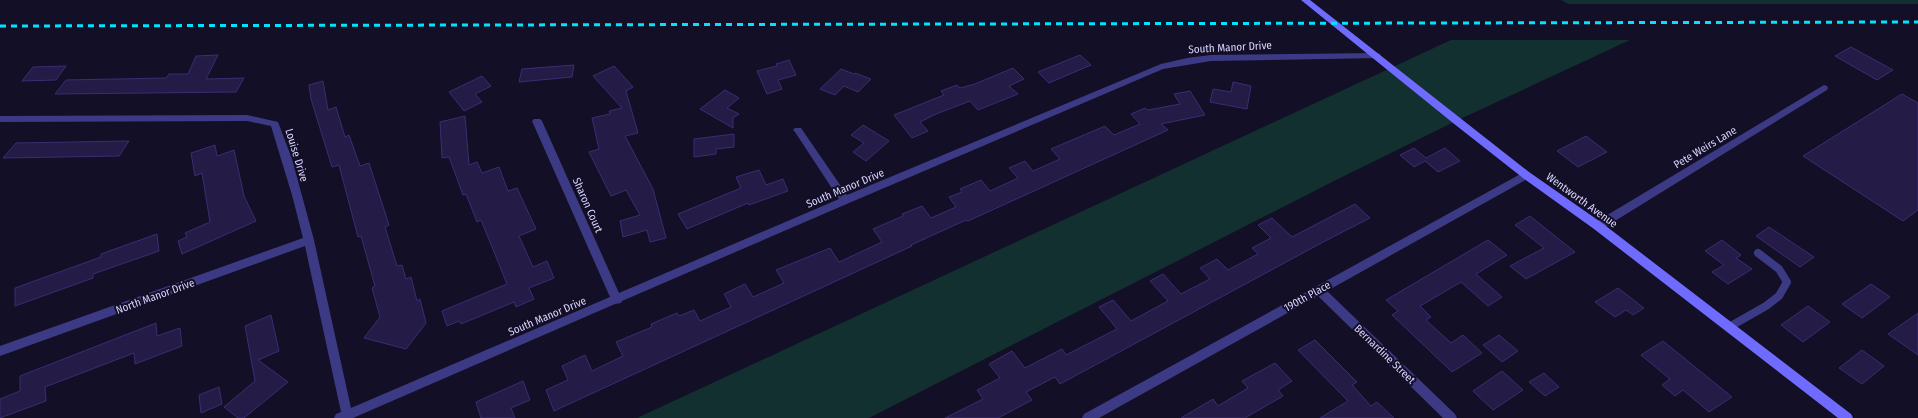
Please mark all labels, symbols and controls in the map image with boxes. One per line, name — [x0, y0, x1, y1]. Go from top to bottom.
street label: South Manor Drive — [1188, 39, 1272, 56]
street label: Pete Weirs Lane — [1671, 124, 1739, 171]
street label: Louise Drive — [282, 127, 311, 183]
street label: South Manor Drive — [804, 166, 886, 211]
street label: Wentworth Avenue — [1544, 170, 1620, 231]
street label: Sharon Court — [570, 176, 606, 235]
street label: North Manor Drive — [114, 276, 196, 317]
street label: 190th Place — [1282, 278, 1333, 315]
street label: South Manor Drive — [506, 294, 588, 339]
street label: Bernardine Street — [1352, 322, 1418, 387]

